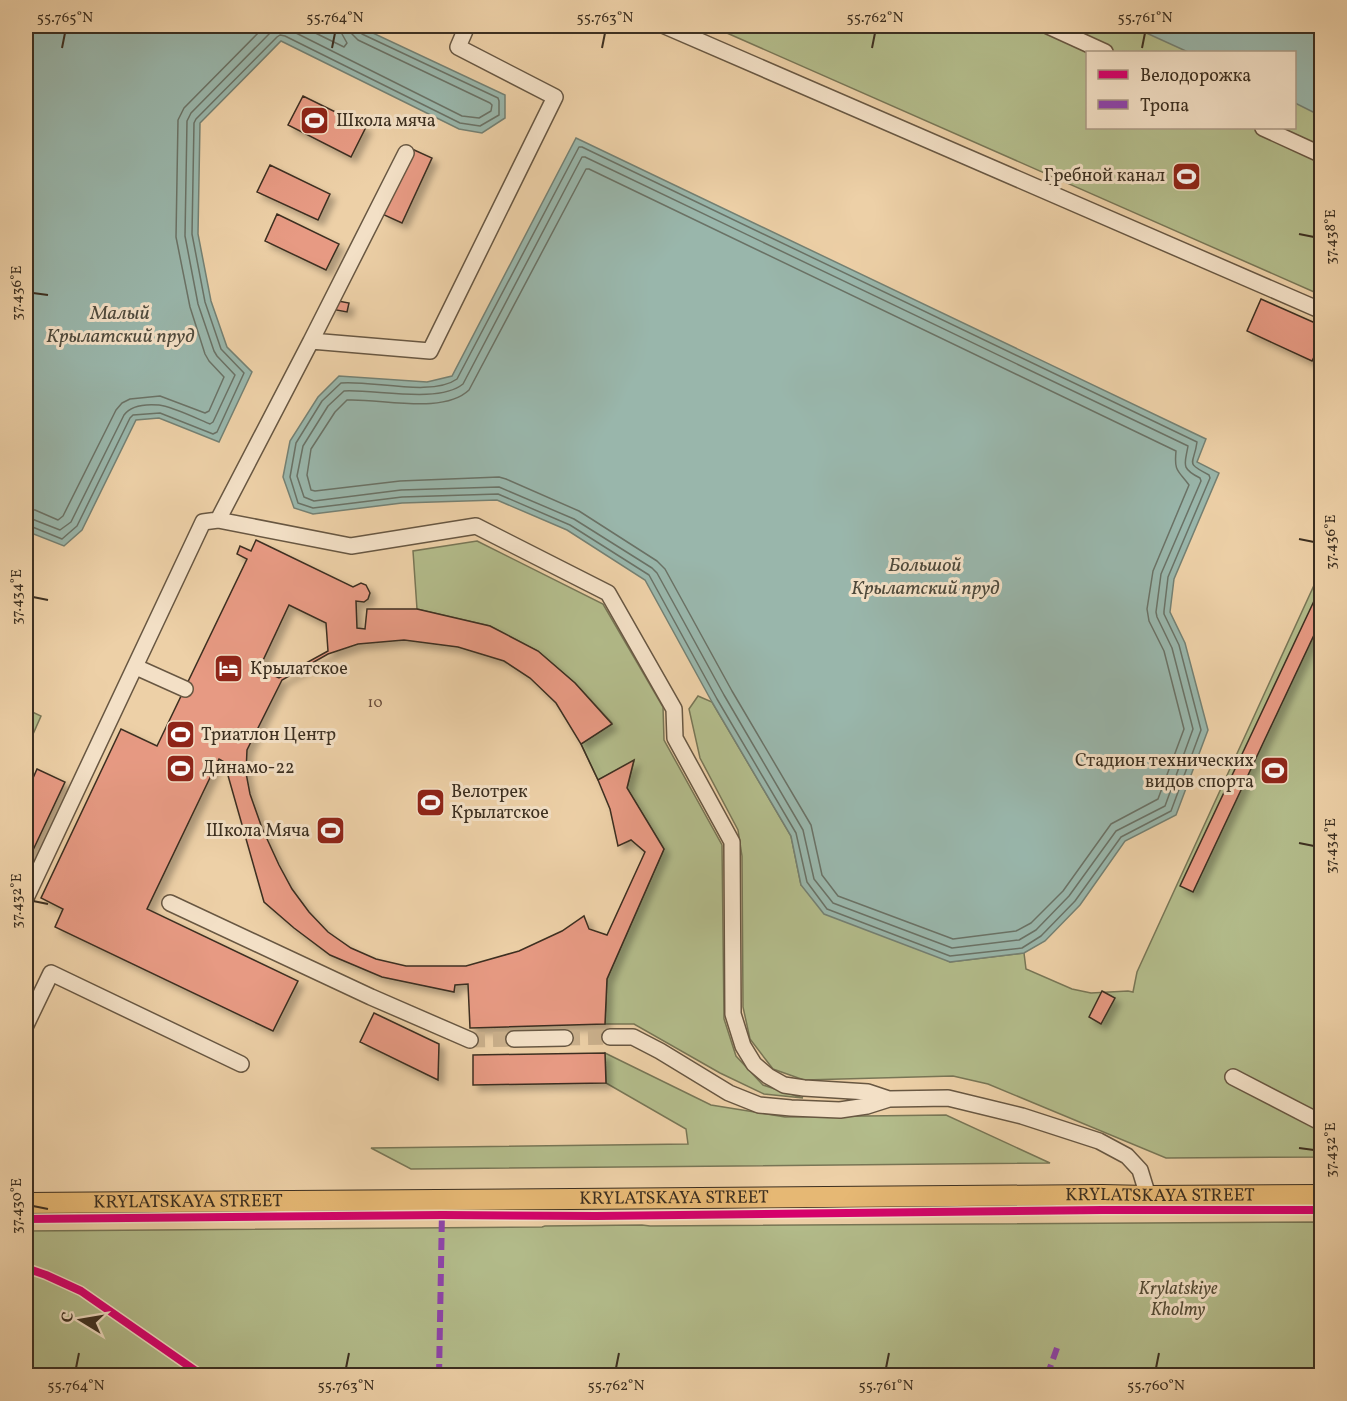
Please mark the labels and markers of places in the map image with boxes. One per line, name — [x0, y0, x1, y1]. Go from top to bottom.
sports icon: Школа мяча — [299, 105, 331, 137]
place label: Школа мяча — [336, 109, 436, 134]
sports icon: Гребной канал — [1170, 160, 1202, 192]
place label: Гребной канал — [1044, 164, 1165, 189]
hotel icon: Крылатское — [213, 653, 245, 685]
place label: Крылатское — [250, 657, 348, 682]
sports icon: Триатлон Центр — [164, 719, 196, 751]
place label: Триатлон Центр — [201, 723, 336, 748]
place label: Стадион технических видов спорта — [1075, 749, 1254, 795]
sports icon: Динамо-22 — [165, 752, 197, 784]
sports icon: Стадион технических видов спорта — [1259, 755, 1291, 787]
place label: Динамо-22 — [202, 756, 295, 781]
place label: Велотрек Крылатское — [451, 780, 549, 826]
sports icon: Велотрек Крылатское — [414, 786, 446, 818]
sports icon: Школа Мяча — [315, 815, 347, 847]
place label: Школа Мяча — [206, 819, 310, 844]

